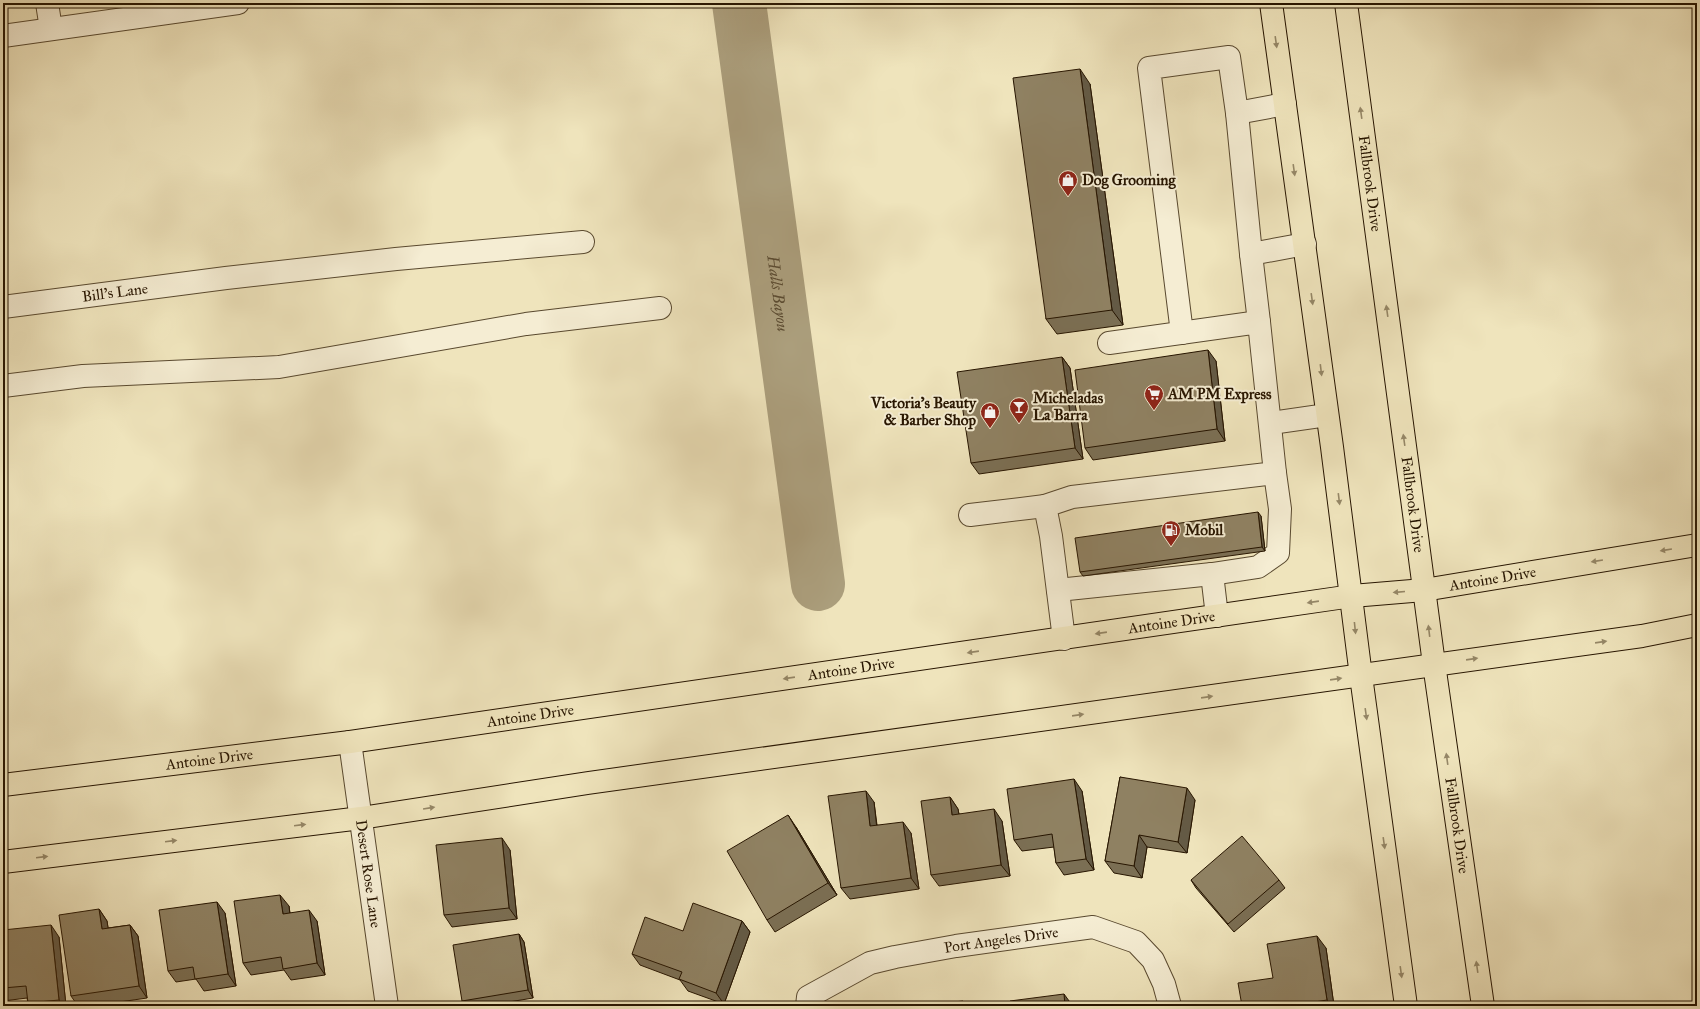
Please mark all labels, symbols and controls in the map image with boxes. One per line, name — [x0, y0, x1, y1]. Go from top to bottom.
one-way arrow — [1273, 36, 1279, 48]
one-way arrow — [1358, 107, 1364, 119]
street label: Fallbrook Drive — [1355, 134, 1385, 233]
one-way arrow — [1291, 164, 1297, 176]
shop icon: Dog Grooming — [1057, 169, 1079, 197]
place label: Dog Grooming — [1082, 171, 1176, 190]
water label: Halls Bayou — [763, 253, 793, 333]
street label: Bill's Lane — [81, 279, 149, 306]
one-way arrow — [1309, 293, 1315, 305]
one-way arrow — [1384, 305, 1390, 317]
one-way arrow — [1318, 364, 1324, 376]
supermarket icon: AM PM Express — [1143, 383, 1165, 411]
place label: AM PM Express — [1167, 385, 1272, 404]
place label: Micheladas La Barra — [1033, 389, 1104, 424]
place label: Victoria's Beauty & Barber Shop — [870, 394, 977, 430]
bar icon: Micheladas La Barra — [1008, 396, 1030, 424]
shop icon: Victoria's Beauty & Barber Shop — [979, 401, 1001, 429]
one-way arrow — [1401, 434, 1407, 446]
street label: Fallbrook Drive — [1397, 455, 1428, 554]
one-way arrow — [1336, 493, 1342, 505]
fuel station icon: Mobil — [1160, 519, 1182, 547]
place label: Mobil — [1185, 521, 1224, 539]
one-way arrow — [1660, 547, 1672, 553]
one-way arrow — [1591, 558, 1603, 564]
street label: Antoine Drive — [1447, 563, 1537, 595]
one-way arrow — [1393, 588, 1405, 595]
one-way arrow — [1307, 599, 1319, 605]
street label: Antoine Drive — [1126, 607, 1216, 638]
one-way arrow — [1352, 622, 1359, 634]
one-way arrow — [1426, 625, 1432, 637]
one-way arrow — [1095, 630, 1108, 636]
one-way arrow — [1595, 638, 1607, 645]
one-way arrow — [967, 649, 979, 655]
street label: Antoine Drive — [805, 654, 896, 684]
one-way arrow — [1466, 656, 1478, 662]
one-way arrow — [783, 675, 795, 681]
one-way arrow — [1330, 676, 1342, 682]
one-way arrow — [1201, 694, 1213, 700]
street label: Antoine Drive — [485, 700, 575, 731]
one-way arrow — [1363, 708, 1369, 720]
one-way arrow — [1072, 712, 1085, 718]
street label: Antoine Drive — [164, 745, 254, 774]
one-way arrow — [1444, 753, 1450, 765]
street label: Fallbrook Drive — [1441, 776, 1473, 875]
one-way arrow — [422, 805, 435, 811]
street label: Desert Rose Lane — [352, 819, 385, 929]
one-way arrow — [294, 822, 306, 829]
one-way arrow — [1381, 837, 1387, 849]
one-way arrow — [165, 838, 177, 844]
one-way arrow — [36, 854, 48, 860]
street label: Port Angeles Drive — [943, 923, 1059, 957]
one-way arrow — [1474, 961, 1480, 973]
one-way arrow — [1398, 966, 1404, 978]

